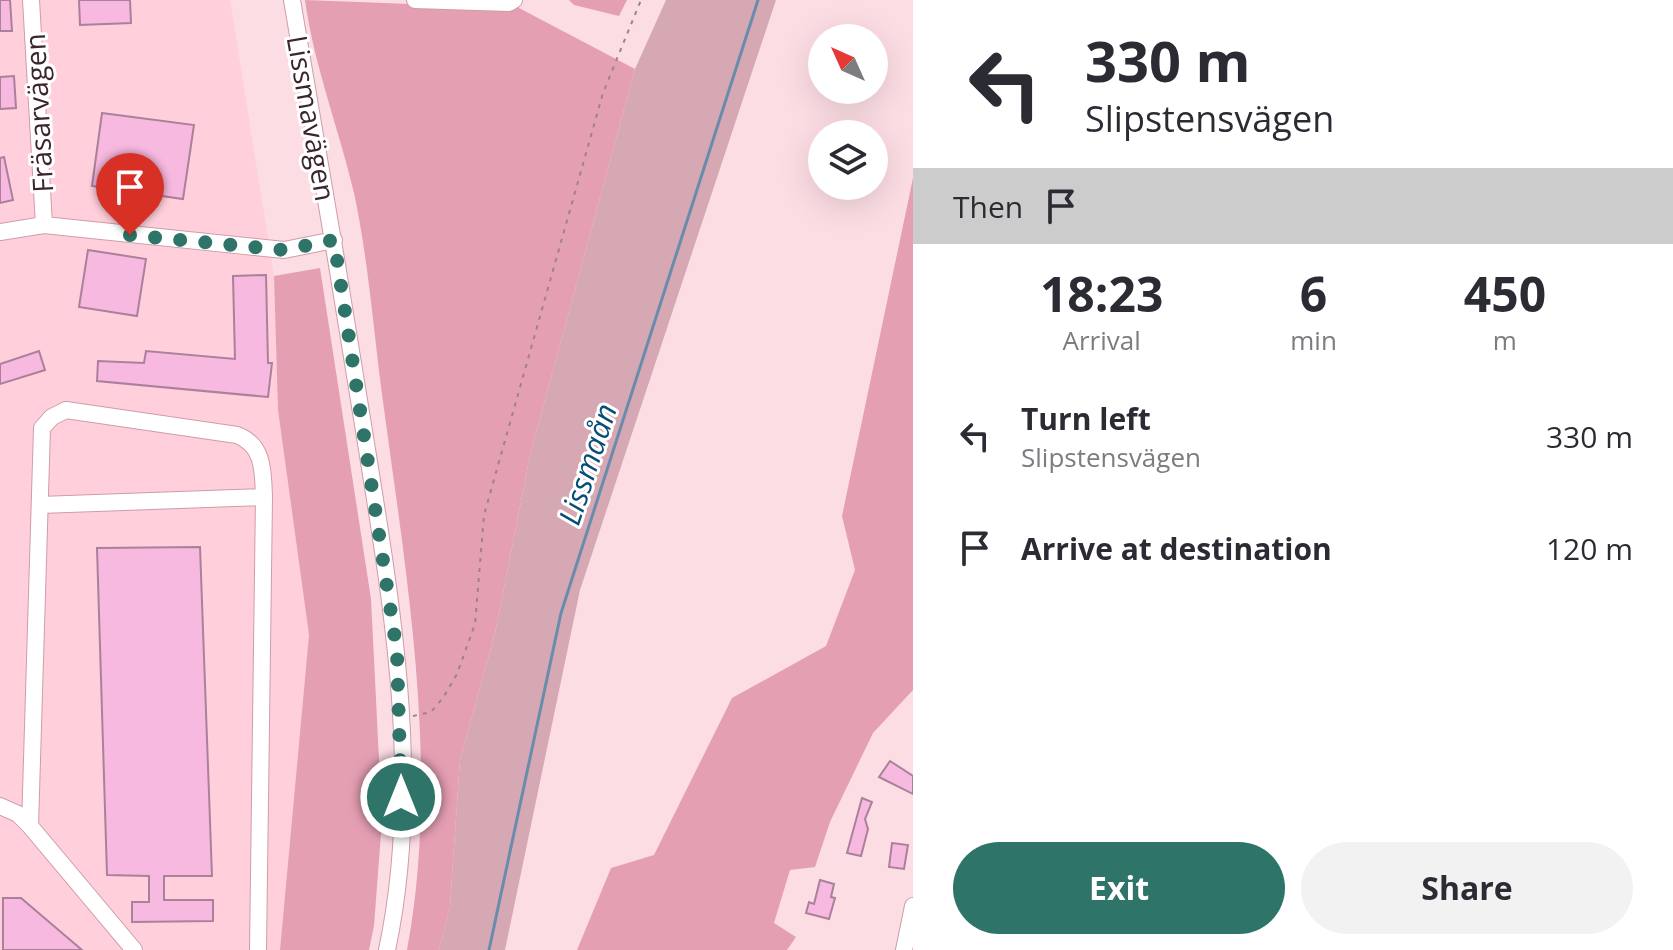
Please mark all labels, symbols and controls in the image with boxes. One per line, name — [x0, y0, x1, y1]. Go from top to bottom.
text: 330 m — [1085, 22, 1251, 98]
north arrow — [808, 24, 888, 104]
map controls — [808, 24, 888, 200]
street label: Fräsarvägen — [15, 32, 61, 194]
street label: Lissmavägen — [279, 32, 345, 204]
icon: left — [953, 32, 1057, 136]
text: Slipstensvägen — [1085, 94, 1334, 143]
button: layers — [808, 120, 888, 200]
pin — [96, 153, 164, 235]
icon: arrive — [108, 165, 152, 209]
icon: arrive — [1039, 184, 1083, 228]
text: Then — [953, 186, 1023, 227]
text: 18:23 — [1040, 261, 1163, 326]
text: 6 — [1300, 261, 1327, 326]
text: 450 — [1464, 261, 1546, 326]
text: Arrival — [1062, 322, 1141, 358]
text: min — [1290, 322, 1337, 358]
text: m — [1493, 322, 1517, 358]
water label: Lissmaån — [548, 398, 626, 530]
text: Turn left — [1021, 398, 1151, 439]
icon: left — [953, 414, 997, 458]
text: 330 m — [1546, 416, 1633, 457]
text: Slipstensvägen — [1021, 439, 1201, 475]
icon: arrive — [953, 526, 997, 570]
text: Arrive at destination — [1021, 528, 1332, 569]
text: 120 m — [1546, 528, 1633, 569]
position arrow — [359, 755, 443, 839]
button: Exit — [953, 842, 1285, 934]
button: Share — [1301, 842, 1633, 934]

